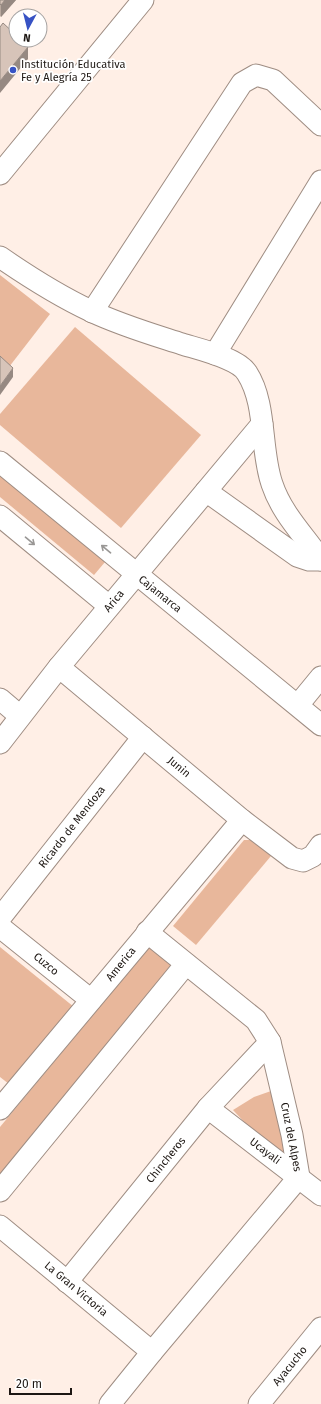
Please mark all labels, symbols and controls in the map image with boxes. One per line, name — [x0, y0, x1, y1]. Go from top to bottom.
north arrow — [8, 8, 48, 48]
text: N — [22, 31, 31, 44]
place label: Institución Educativa Fe y Alegría 25 — [21, 58, 126, 84]
marker: Institución Educativa Fe y Alegría 25 — [8, 65, 18, 75]
one-way arrow — [25, 537, 35, 546]
one-way arrow — [101, 545, 111, 554]
street label: Cajamarca — [136, 573, 184, 615]
street label: Arica — [101, 587, 127, 615]
street label: Junin — [165, 754, 193, 780]
street label: Ricardo de Mendoza — [36, 783, 108, 871]
street label: America — [103, 944, 139, 984]
street label: Cuzco — [31, 950, 61, 978]
street label: Cruz del Alpes — [278, 1101, 304, 1173]
street label: Chincheros — [144, 1134, 188, 1186]
street label: Ucayali — [247, 1135, 283, 1167]
street label: La Gran Victoria — [42, 1259, 110, 1319]
street label: Ayacucho — [270, 1344, 310, 1388]
scale bar — [10, 1370, 71, 1396]
text: 20 m — [16, 1377, 42, 1391]

